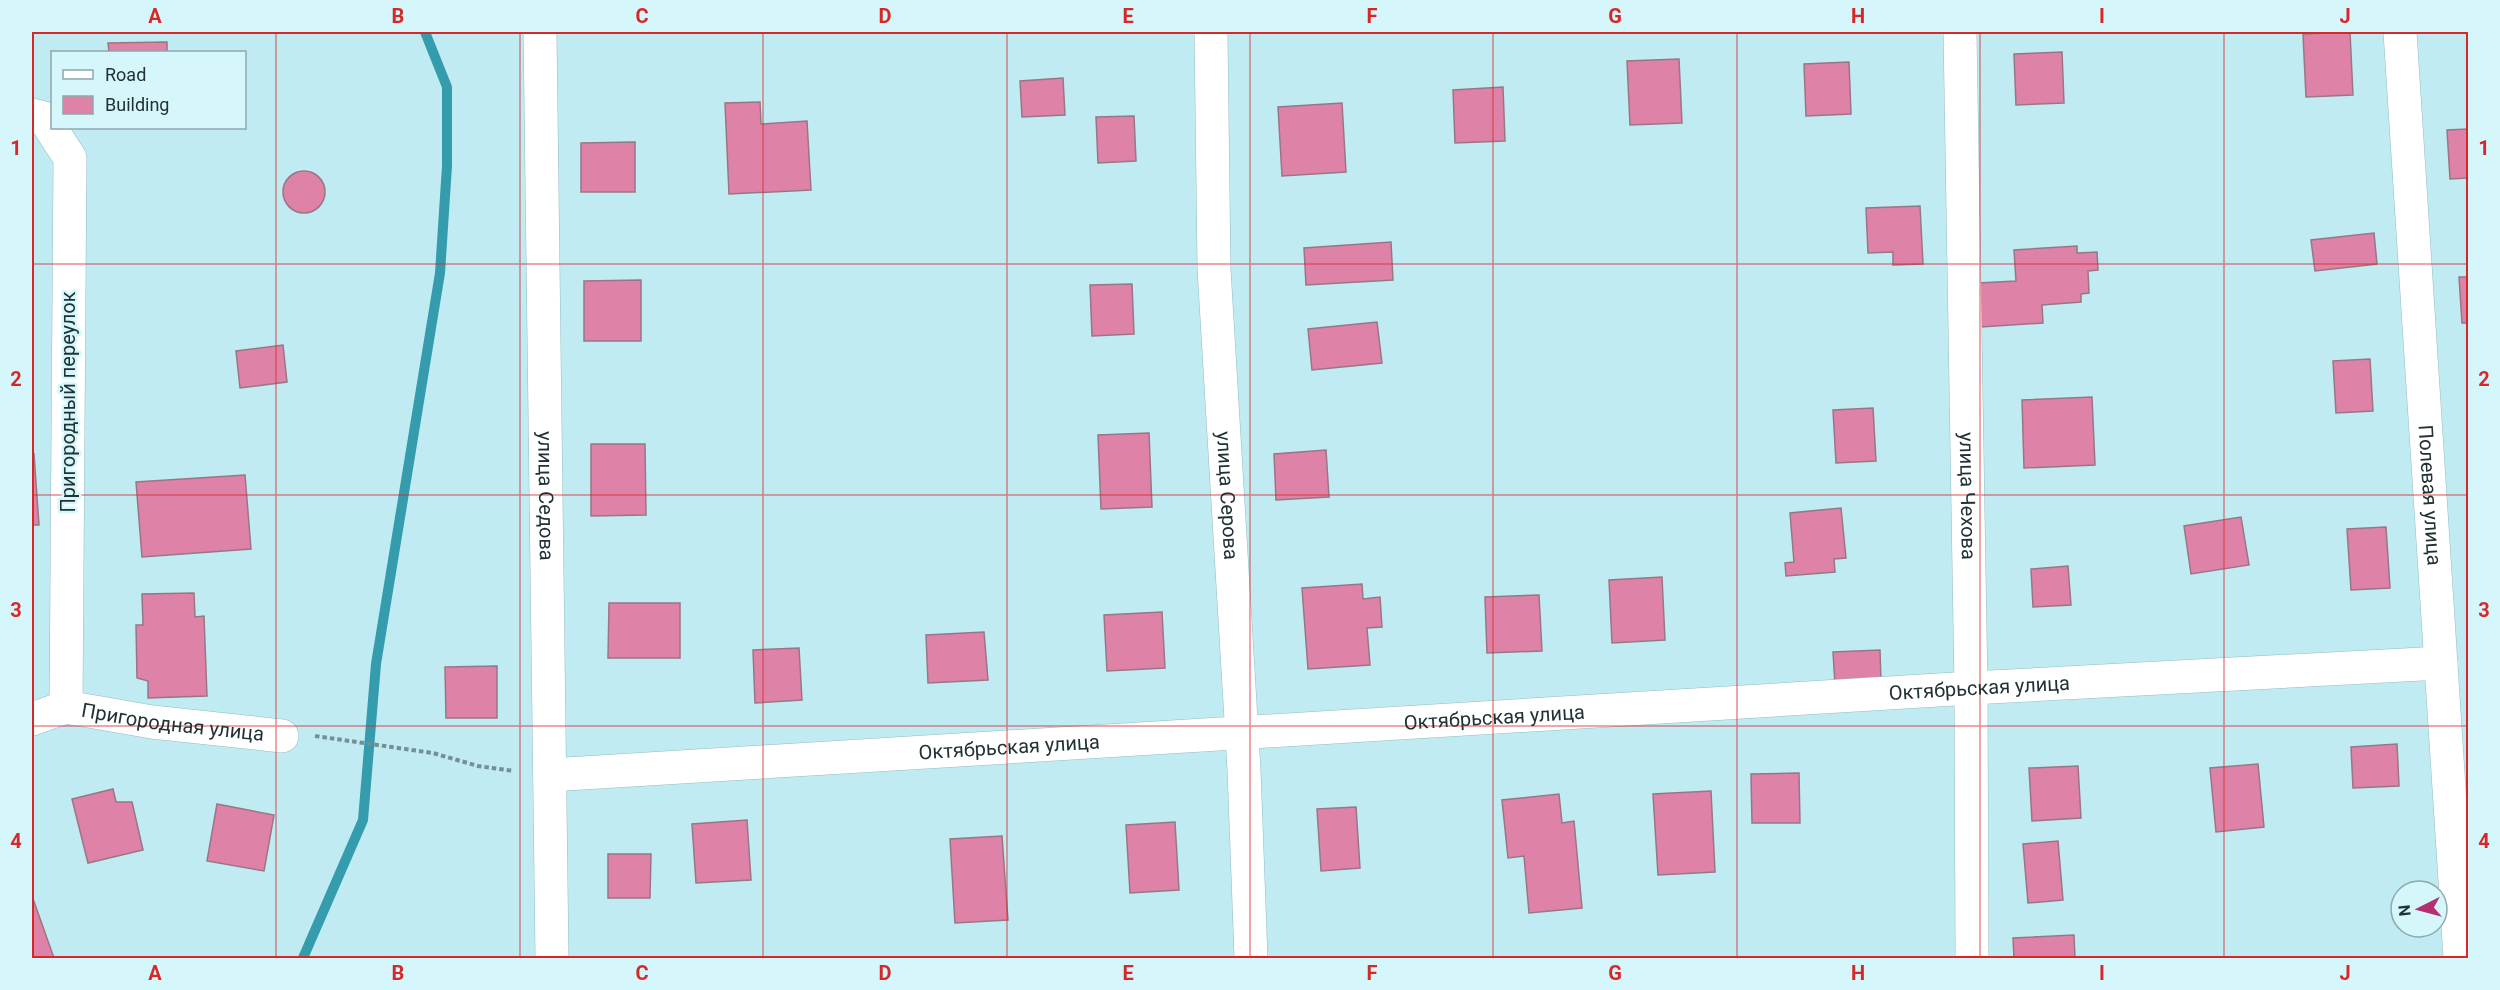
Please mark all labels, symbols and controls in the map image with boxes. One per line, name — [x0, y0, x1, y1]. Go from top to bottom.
text: A — [148, 4, 162, 28]
text: B — [392, 4, 404, 28]
text: C — [635, 4, 649, 28]
text: D — [879, 4, 892, 28]
text: E — [1122, 4, 1134, 28]
text: F — [1367, 4, 1378, 28]
text: G — [1608, 4, 1622, 28]
text: H — [1851, 4, 1865, 28]
text: I — [2099, 4, 2105, 28]
text: J — [2339, 4, 2351, 28]
legend — [51, 51, 246, 129]
text: Road — [105, 64, 146, 85]
text: Building — [105, 94, 169, 115]
text: 1 — [10, 136, 22, 160]
text: 1 — [2478, 136, 2490, 160]
street label: Пригородный переулок — [56, 291, 80, 512]
text: 2 — [10, 367, 22, 391]
text: 2 — [2478, 367, 2490, 391]
street label: Полевая улица — [2413, 424, 2447, 566]
street label: улица Седова — [533, 431, 559, 561]
street label: улица Серова — [1212, 431, 1243, 560]
street label: улица Чехова — [1955, 432, 1981, 560]
text: 3 — [10, 598, 22, 622]
text: 3 — [2478, 598, 2490, 622]
street label: Октябрьская улица — [1888, 671, 2070, 705]
street label: Пригородная улица — [80, 698, 265, 746]
street label: Октябрьская улица — [1403, 700, 1585, 735]
street label: Октябрьская улица — [918, 729, 1100, 764]
text: 4 — [10, 829, 22, 853]
text: 4 — [2478, 829, 2490, 853]
north arrow — [2389, 879, 2449, 939]
text: N — [2395, 904, 2415, 917]
text: A — [148, 961, 162, 985]
text: B — [392, 961, 404, 985]
text: C — [635, 961, 649, 985]
text: D — [879, 961, 892, 985]
text: E — [1122, 961, 1134, 985]
text: F — [1367, 961, 1378, 985]
text: G — [1608, 961, 1622, 985]
text: H — [1851, 961, 1865, 985]
text: I — [2099, 961, 2105, 985]
text: J — [2339, 961, 2351, 985]

